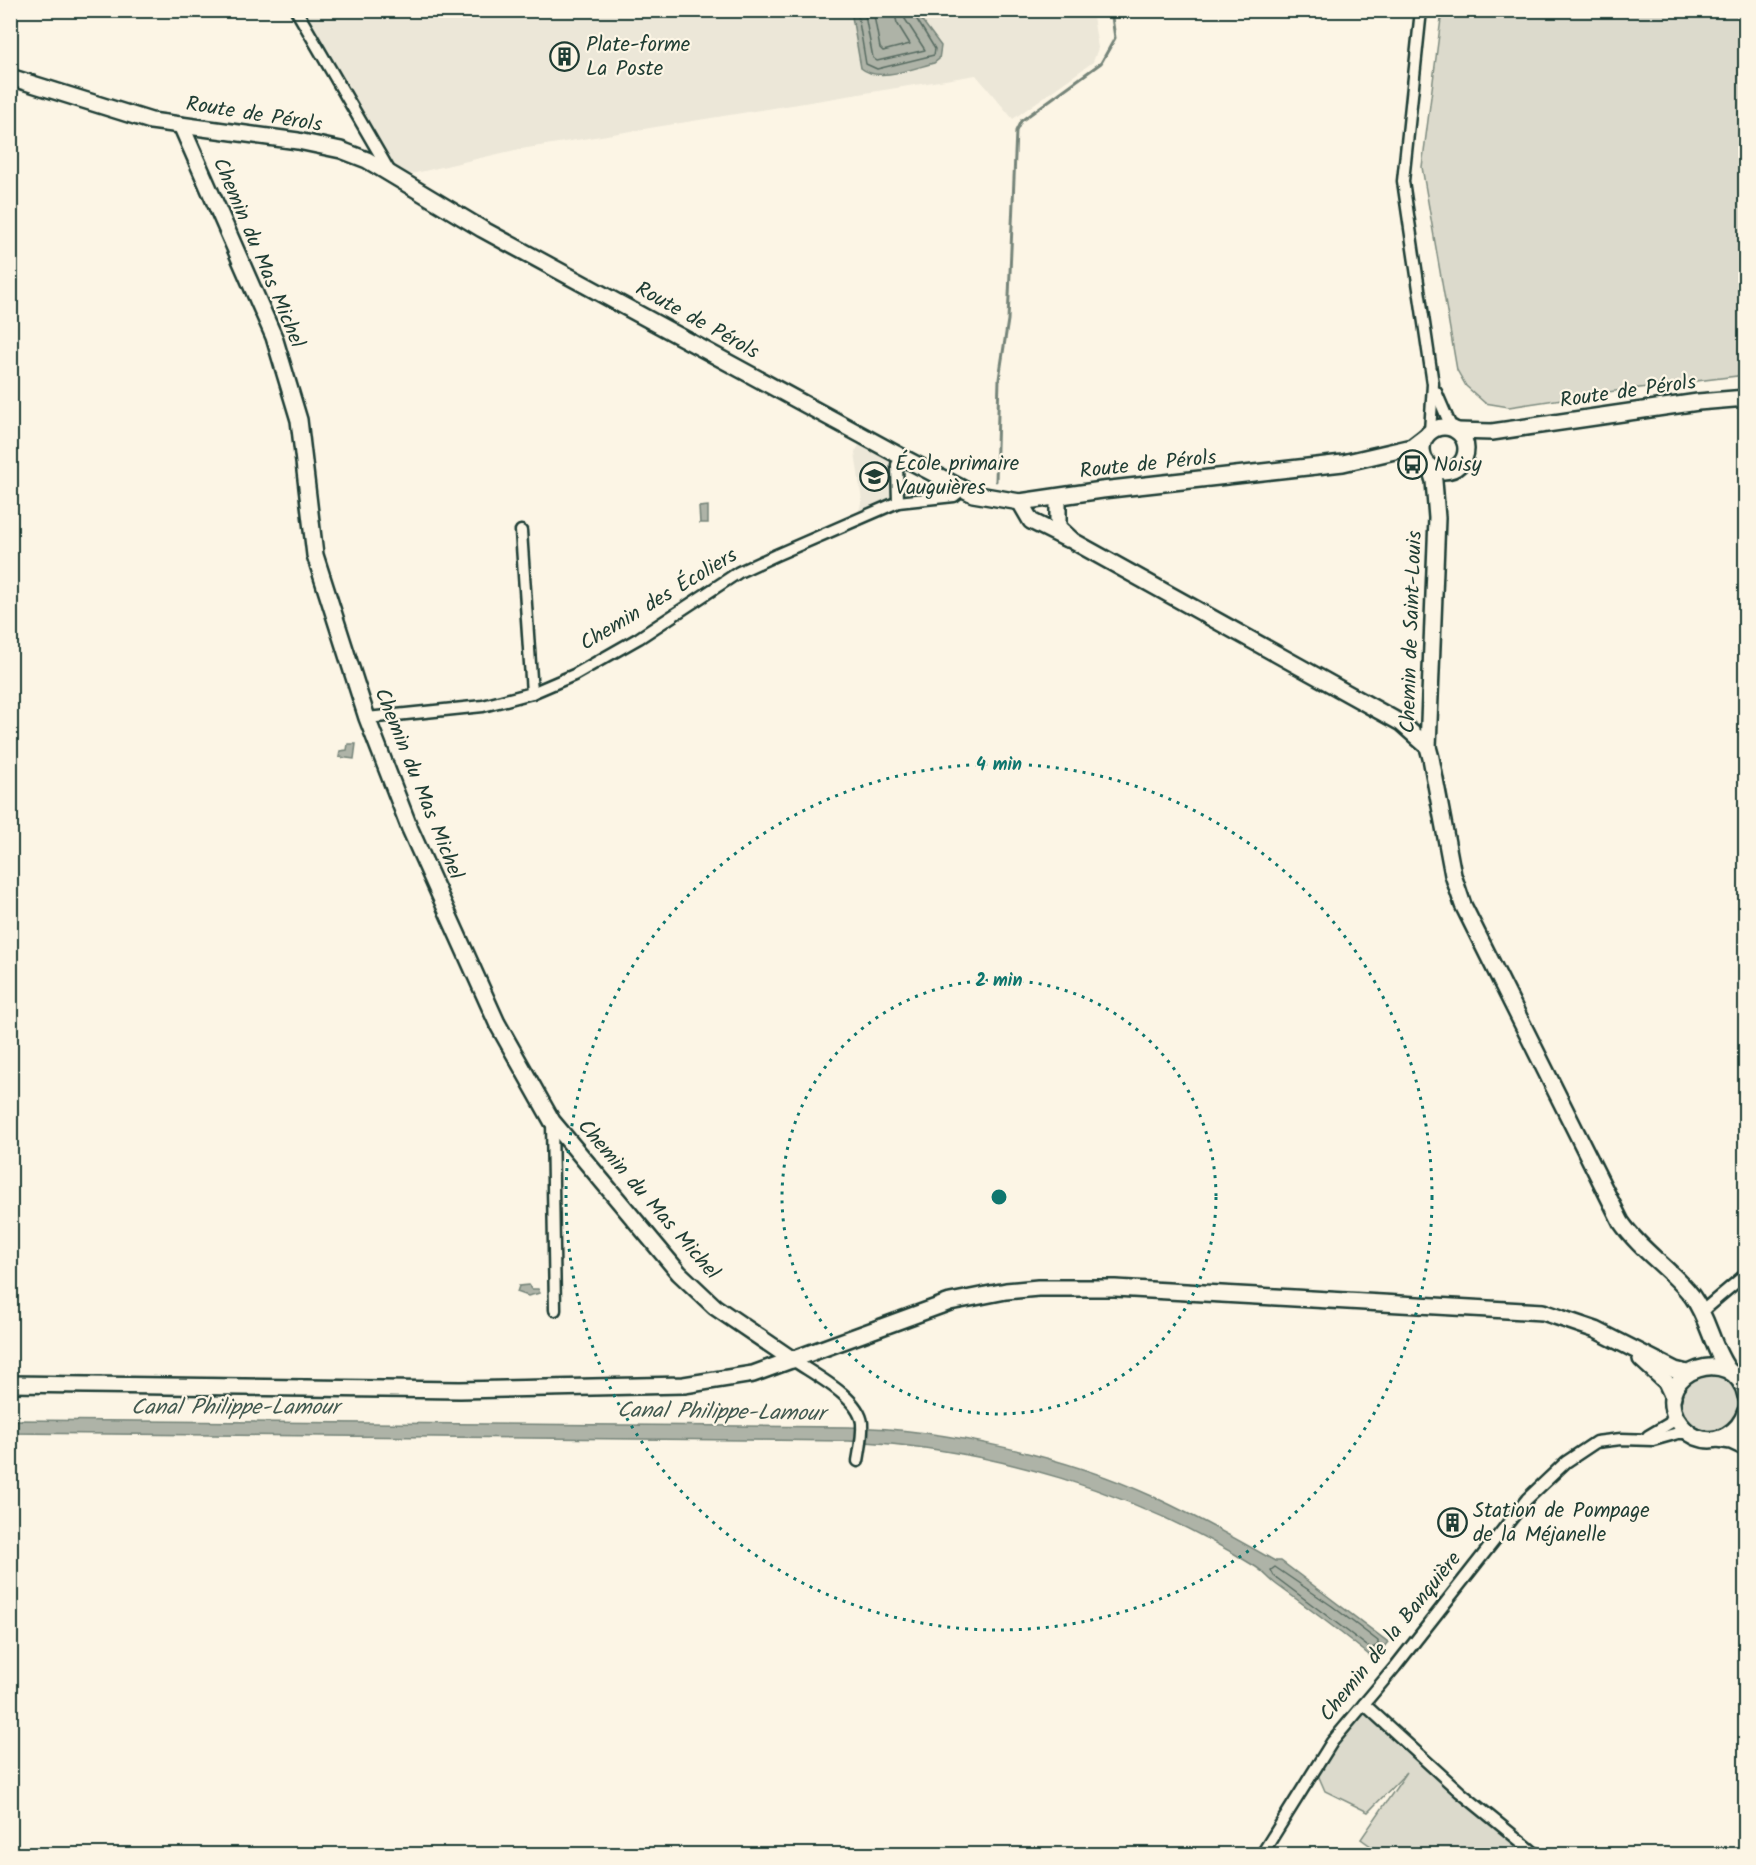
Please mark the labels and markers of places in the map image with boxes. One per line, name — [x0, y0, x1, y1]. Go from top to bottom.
place label: Plate-forme La Poste — [586, 29, 691, 86]
building icon: Plate-forme La Poste — [549, 41, 581, 73]
place label: École primaire Vauguières — [895, 448, 1020, 505]
bus stop icon: Noisy — [1397, 449, 1429, 481]
place label: Noisy — [1434, 449, 1482, 482]
school or university icon: École primaire Vauguières — [858, 460, 890, 492]
centre of rings — [989, 1187, 1009, 1207]
place label: Station de Pompage de la Méjanelle — [1473, 1495, 1650, 1552]
building icon: Station de Pompage de la Méjanelle — [1436, 1507, 1468, 1539]

